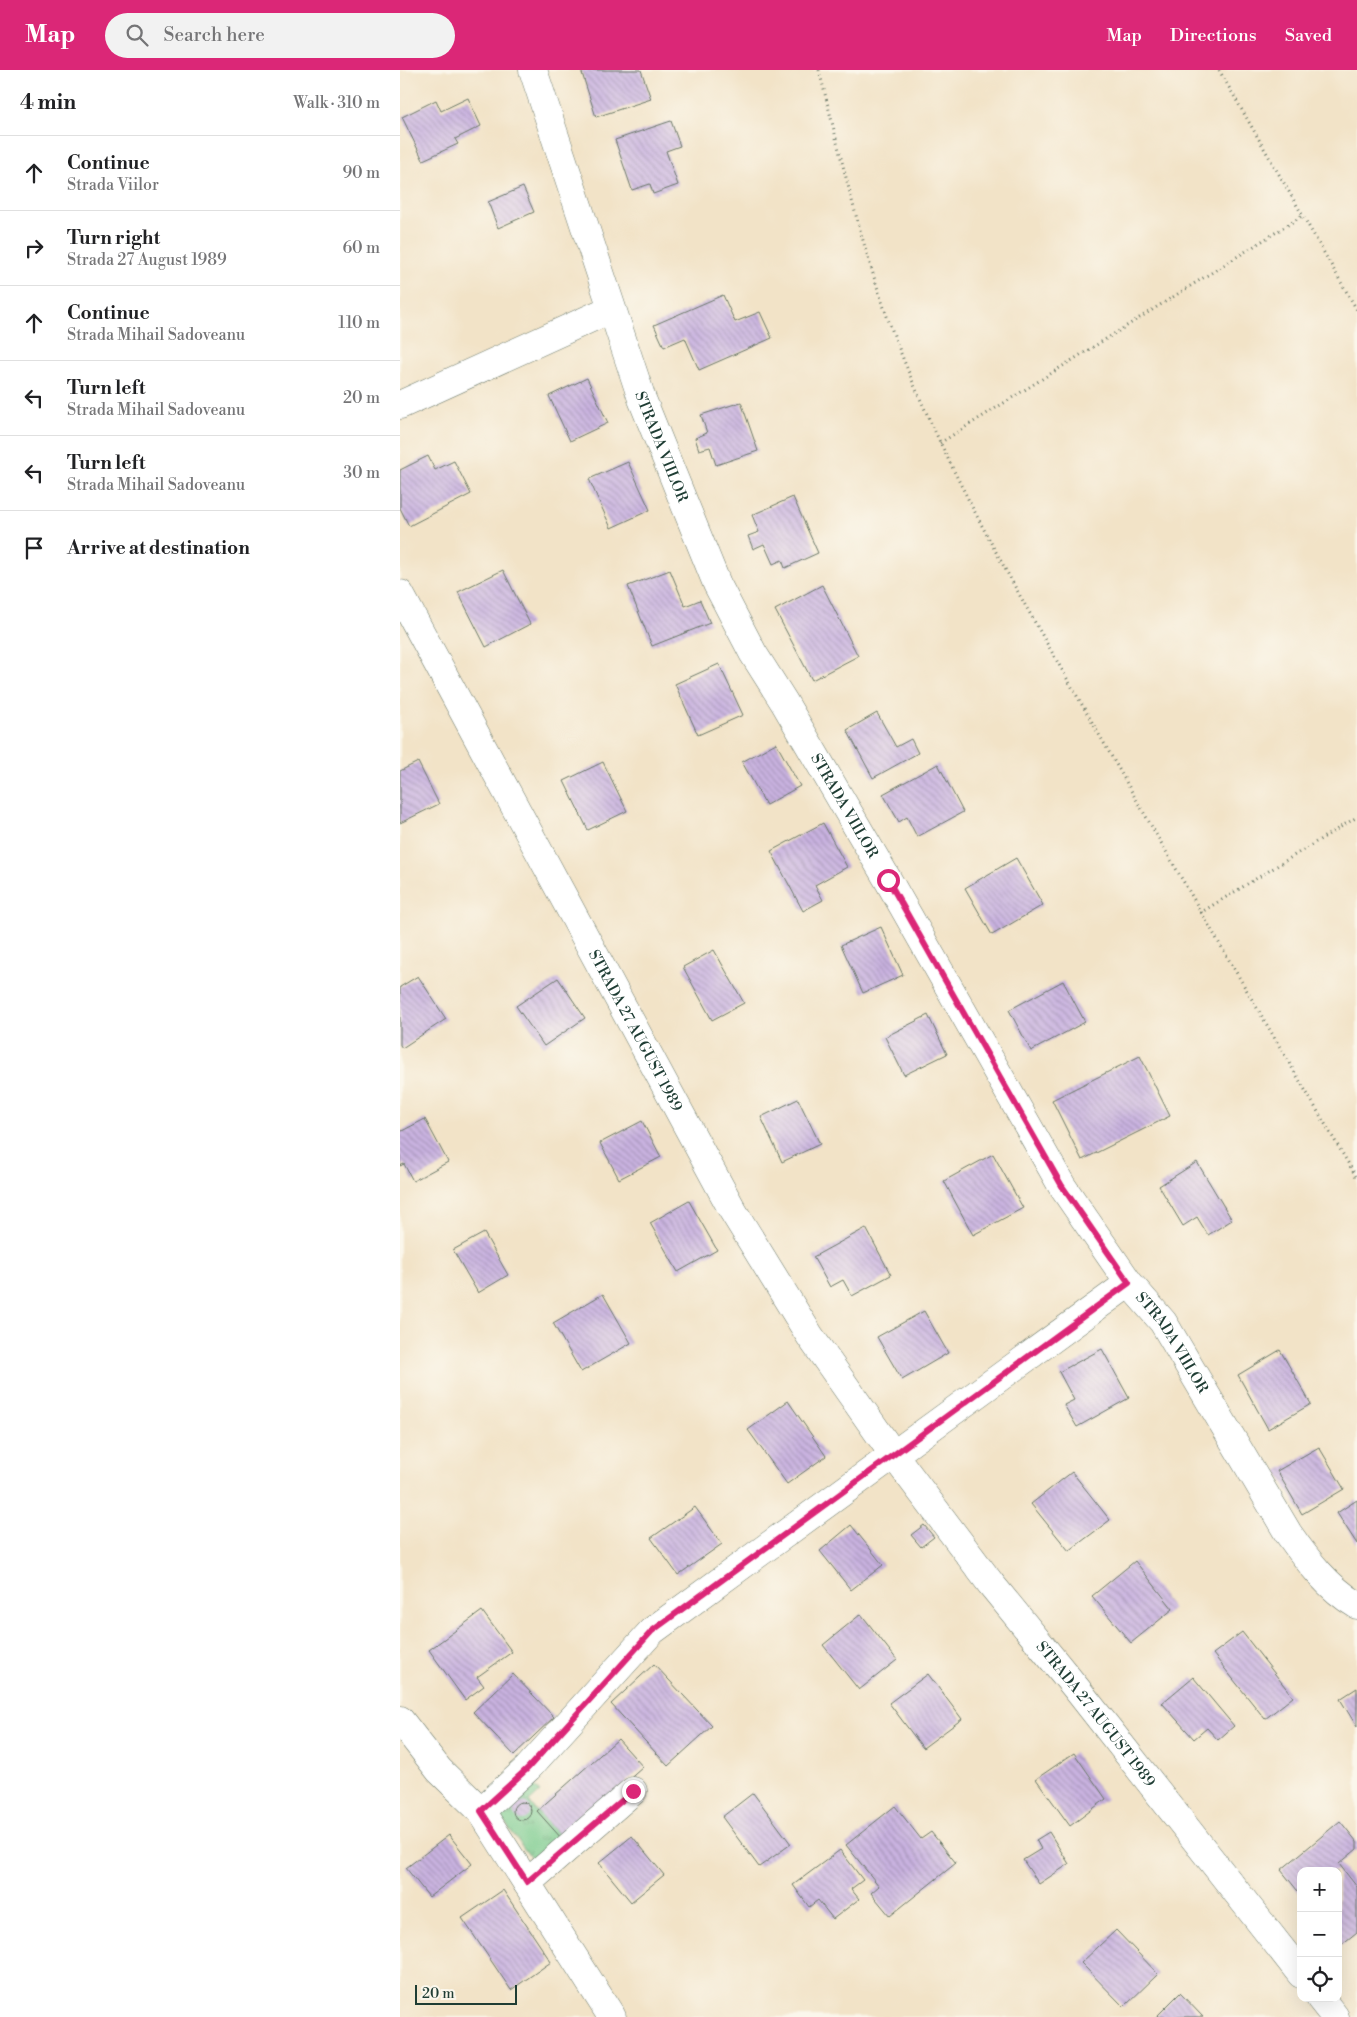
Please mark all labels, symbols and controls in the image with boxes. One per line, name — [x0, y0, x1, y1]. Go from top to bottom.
search box — [105, 13, 455, 58]
text: Map — [25, 20, 75, 50]
icon: search — [123, 21, 151, 49]
text: Search here — [163, 23, 265, 47]
text: Map — [1106, 24, 1142, 47]
text: Directions — [1170, 24, 1257, 47]
text: Saved — [1285, 24, 1332, 47]
text: 4 min — [20, 90, 76, 116]
text: Walk · 310 m — [293, 93, 380, 113]
text: Continue — [67, 151, 150, 175]
icon: ahead — [20, 159, 48, 187]
text: 90 m — [342, 163, 380, 183]
text: Strada Viilor — [67, 175, 159, 195]
text: Turn right — [67, 226, 160, 250]
icon: right — [20, 234, 48, 262]
text: 60 m — [342, 238, 380, 258]
text: Strada 27 August 1989 — [67, 250, 227, 270]
text: Continue — [67, 301, 150, 325]
icon: ahead — [20, 309, 48, 337]
text: 110 m — [338, 313, 380, 333]
text: Strada Mihail Sadoveanu — [67, 325, 245, 345]
text: Turn left — [67, 376, 146, 400]
icon: left — [20, 384, 48, 412]
text: 20 m — [343, 388, 380, 408]
street label: STRADA VIILOR — [631, 389, 692, 505]
text: Strada Mihail Sadoveanu — [67, 400, 245, 420]
text: Turn left — [67, 451, 146, 475]
icon: left — [20, 459, 48, 487]
text: 30 m — [343, 463, 380, 483]
text: Strada Mihail Sadoveanu — [67, 475, 245, 495]
icon: arrive — [20, 534, 48, 562]
text: Arrive at destination — [67, 536, 250, 560]
street label: STRADA VIILOR — [807, 750, 883, 862]
route start — [877, 869, 900, 892]
street label: STRADA 27 AUGUST 1989 — [584, 946, 687, 1115]
street label: STRADA VIILOR — [1132, 1288, 1213, 1397]
street label: STRADA 27 AUGUST 1989 — [1032, 1637, 1160, 1791]
route end — [622, 1780, 645, 1803]
map controls — [1297, 1867, 1342, 2002]
button: + — [1297, 1867, 1342, 1912]
button: − — [1297, 1912, 1342, 1957]
button: locate — [1297, 1957, 1342, 2002]
scale bar — [415, 1982, 518, 2005]
text: 20 m — [422, 1985, 454, 2003]

